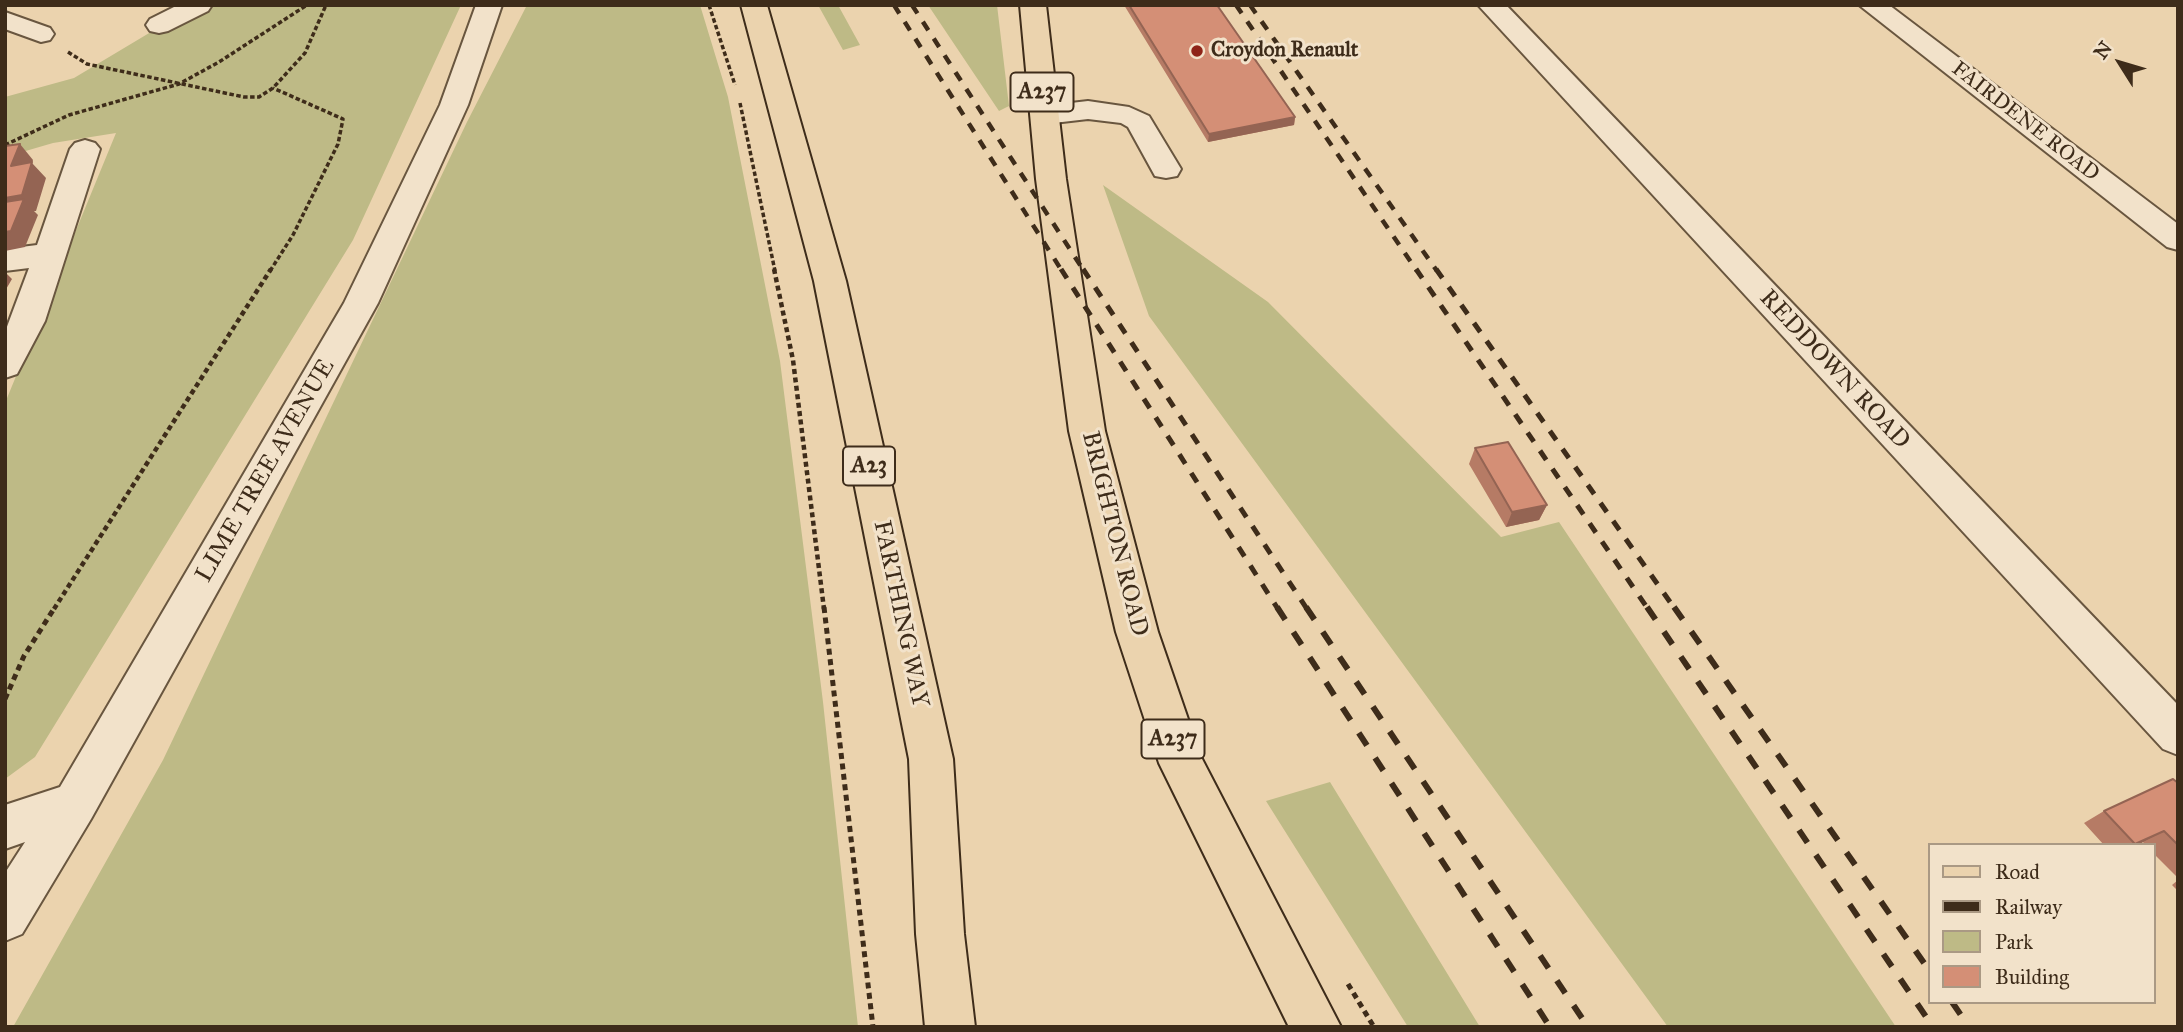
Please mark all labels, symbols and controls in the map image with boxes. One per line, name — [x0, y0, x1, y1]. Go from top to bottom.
north arrow — [2085, 28, 2155, 98]
text: N — [2089, 37, 2117, 63]
place label: Croydon Renault — [1211, 38, 1358, 64]
marker: Croydon Renault — [1189, 43, 1205, 59]
street label: FAIRDENE ROAD — [1946, 57, 2104, 187]
road number: A237 — [1010, 72, 1074, 111]
street label: REDDOWN ROAD — [1753, 284, 1915, 456]
street label: LIME TREE AVENUE — [190, 354, 342, 588]
street label: BRIGHTON ROAD — [1075, 428, 1153, 640]
road number: A23 — [843, 446, 895, 486]
street label: FARTHING WAY — [866, 518, 934, 710]
road number: A237 — [1142, 720, 1204, 758]
legend — [1927, 843, 2155, 1004]
text: Road — [1995, 859, 2040, 885]
text: Railway — [1995, 894, 2062, 920]
text: Park — [1995, 929, 2033, 955]
text: Building — [1995, 964, 2069, 990]

